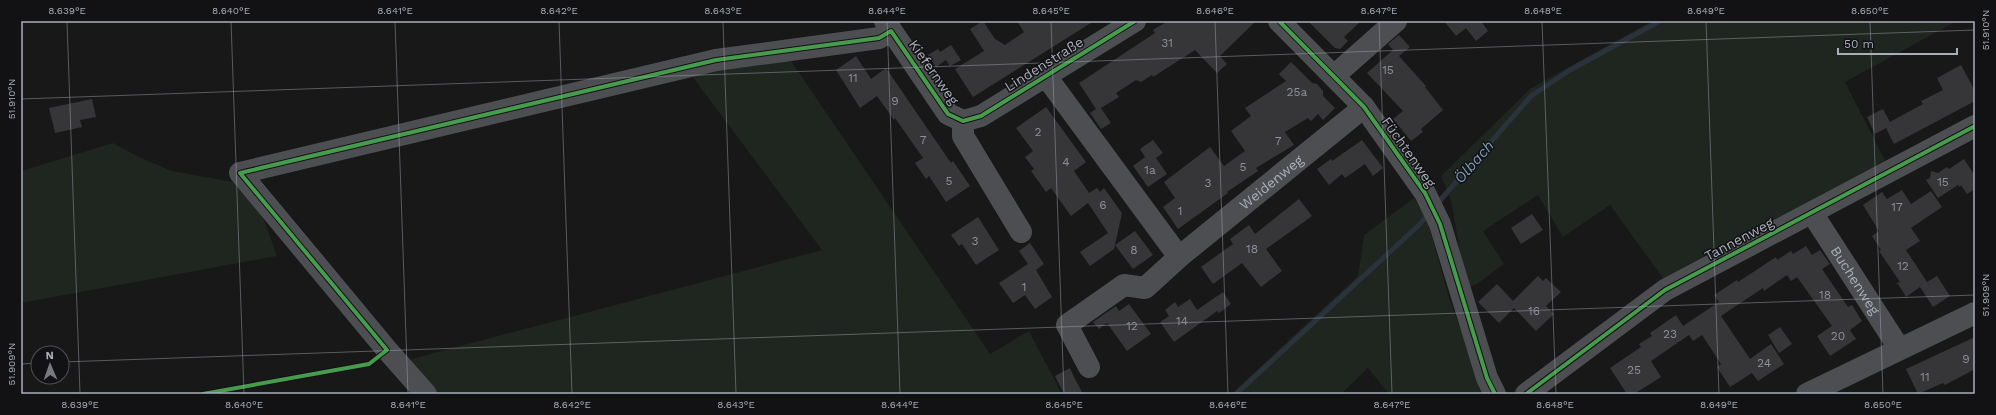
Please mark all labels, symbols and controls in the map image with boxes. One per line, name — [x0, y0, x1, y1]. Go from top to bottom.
text: 8.639°E — [48, 5, 86, 16]
text: 8.640°E — [212, 5, 250, 16]
text: 8.641°E — [377, 5, 413, 16]
text: 8.642°E — [540, 5, 578, 16]
text: 8.643°E — [704, 5, 742, 16]
text: 8.644°E — [868, 5, 906, 16]
text: 8.645°E — [1032, 5, 1070, 16]
text: 8.646°E — [1196, 5, 1234, 16]
text: 8.647°E — [1361, 5, 1397, 16]
text: 8.648°E — [1524, 5, 1562, 16]
text: 8.649°E — [1687, 5, 1725, 16]
text: 8.650°E — [1851, 5, 1889, 16]
text: 51.910°N — [1980, 10, 1991, 50]
scale bar — [1838, 30, 1957, 56]
street label: Lindenstraße — [1002, 33, 1086, 95]
street label: Kiefernweg — [906, 36, 963, 108]
house number: 31 — [1161, 36, 1173, 50]
text: 50 m — [1844, 37, 1874, 51]
house number: 15 — [1382, 63, 1394, 77]
house number: 11 — [848, 71, 858, 85]
text: 51.910°N — [6, 79, 17, 119]
house number: 25a — [1287, 85, 1308, 99]
house number: 9 — [891, 94, 899, 108]
street label: Füchtenweg — [1379, 114, 1440, 191]
house number: 2 — [1035, 125, 1042, 139]
house number: 7 — [920, 133, 927, 147]
house number: 7 — [1275, 134, 1282, 148]
water label: Ölbach — [1450, 137, 1498, 187]
street label: Weidenweg — [1236, 151, 1307, 213]
house number: 4 — [1062, 155, 1070, 169]
house number: 5 — [1240, 160, 1247, 174]
house number: 1a — [1144, 163, 1156, 177]
house number: 5 — [946, 174, 953, 188]
house number: 15 — [1937, 175, 1949, 189]
house number: 3 — [1205, 176, 1212, 190]
house number: 6 — [1099, 198, 1107, 212]
house number: 17 — [1891, 200, 1903, 214]
house number: 1 — [1178, 204, 1182, 218]
street label: Tannenweg — [1702, 214, 1777, 264]
house number: 3 — [972, 234, 979, 248]
house number: 18 — [1246, 242, 1258, 256]
house number: 8 — [1130, 243, 1138, 257]
street label: Buchenweg — [1827, 243, 1883, 318]
house number: 12 — [1897, 259, 1909, 273]
text: 51.909°N — [1980, 274, 1991, 316]
house number: 1 — [1022, 280, 1026, 294]
house number: 18 — [1819, 288, 1831, 302]
house number: 16 — [1528, 304, 1540, 318]
house number: 14 — [1176, 314, 1188, 328]
house number: 12 — [1126, 319, 1138, 333]
house number: 23 — [1663, 327, 1677, 341]
house number: 20 — [1831, 329, 1845, 343]
text: 51.909°N — [6, 343, 17, 385]
north arrow — [30, 345, 70, 385]
text: N — [45, 349, 54, 362]
house number: 9 — [1962, 352, 1970, 366]
house number: 24 — [1757, 356, 1771, 370]
house number: 25 — [1627, 363, 1641, 377]
house number: 11 — [1920, 370, 1930, 384]
text: 8.639°E — [61, 399, 99, 410]
text: 8.640°E — [225, 399, 263, 410]
text: 8.641°E — [390, 399, 426, 410]
text: 8.642°E — [553, 399, 591, 410]
text: 8.643°E — [717, 399, 755, 410]
text: 8.644°E — [881, 399, 919, 410]
text: 8.645°E — [1045, 399, 1083, 410]
text: 8.646°E — [1209, 399, 1247, 410]
text: 8.647°E — [1374, 399, 1410, 410]
text: 8.648°E — [1536, 399, 1574, 410]
text: 8.649°E — [1700, 399, 1738, 410]
text: 8.650°E — [1864, 399, 1902, 410]

